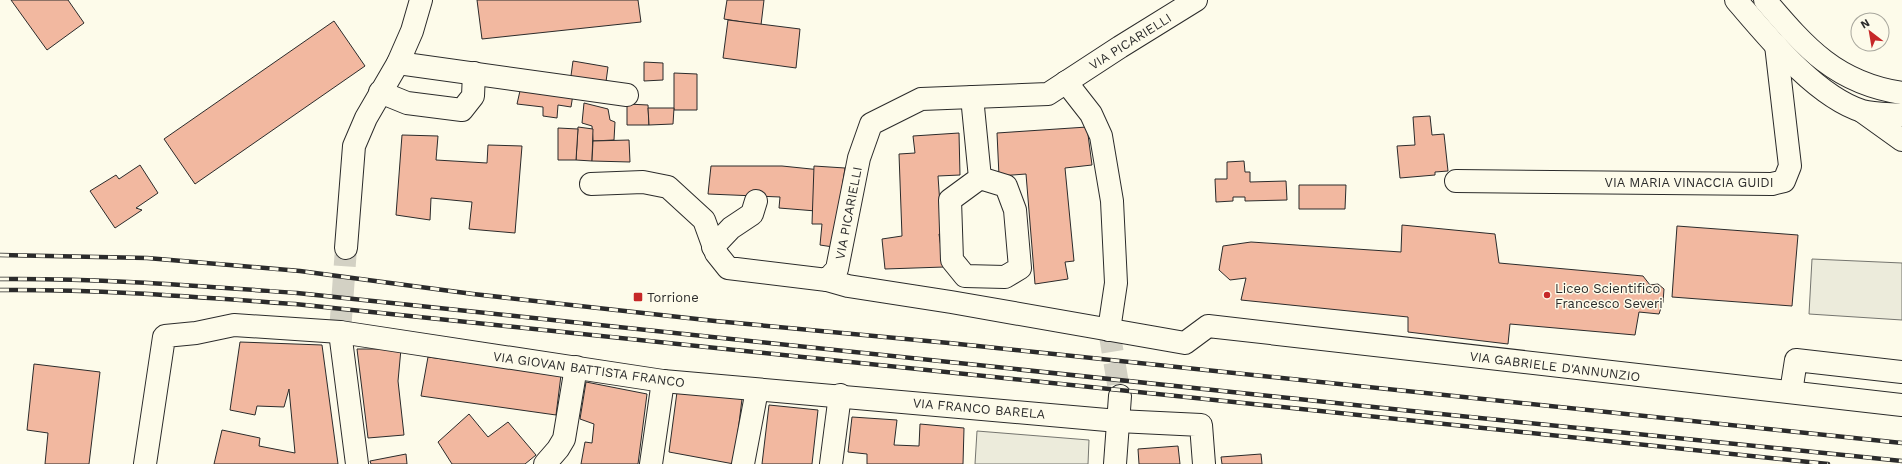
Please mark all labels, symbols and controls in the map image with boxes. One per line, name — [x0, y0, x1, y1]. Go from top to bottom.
street label: VIA PICARIELLI — [1086, 10, 1174, 73]
north arrow — [1850, 12, 1890, 52]
text: N — [1858, 16, 1872, 32]
street label: VIA PICARIELLI — [832, 165, 865, 261]
street label: VIA MARIA VINACCIA GUIDI — [1605, 175, 1773, 190]
place label: Liceo Scientifico Francesco Severi — [1555, 281, 1663, 311]
place label: Torrione — [647, 290, 699, 305]
marker: Liceo Scientifico Francesco Severi — [1542, 290, 1552, 300]
marker: Torrione — [632, 291, 644, 303]
street label: VIA GIOVAN BATTISTA FRANCO — [492, 349, 686, 390]
street label: VIA GABRIELE D'ANNUNZIO — [1469, 349, 1641, 384]
street label: VIA FRANCO BARELA — [912, 395, 1046, 422]

